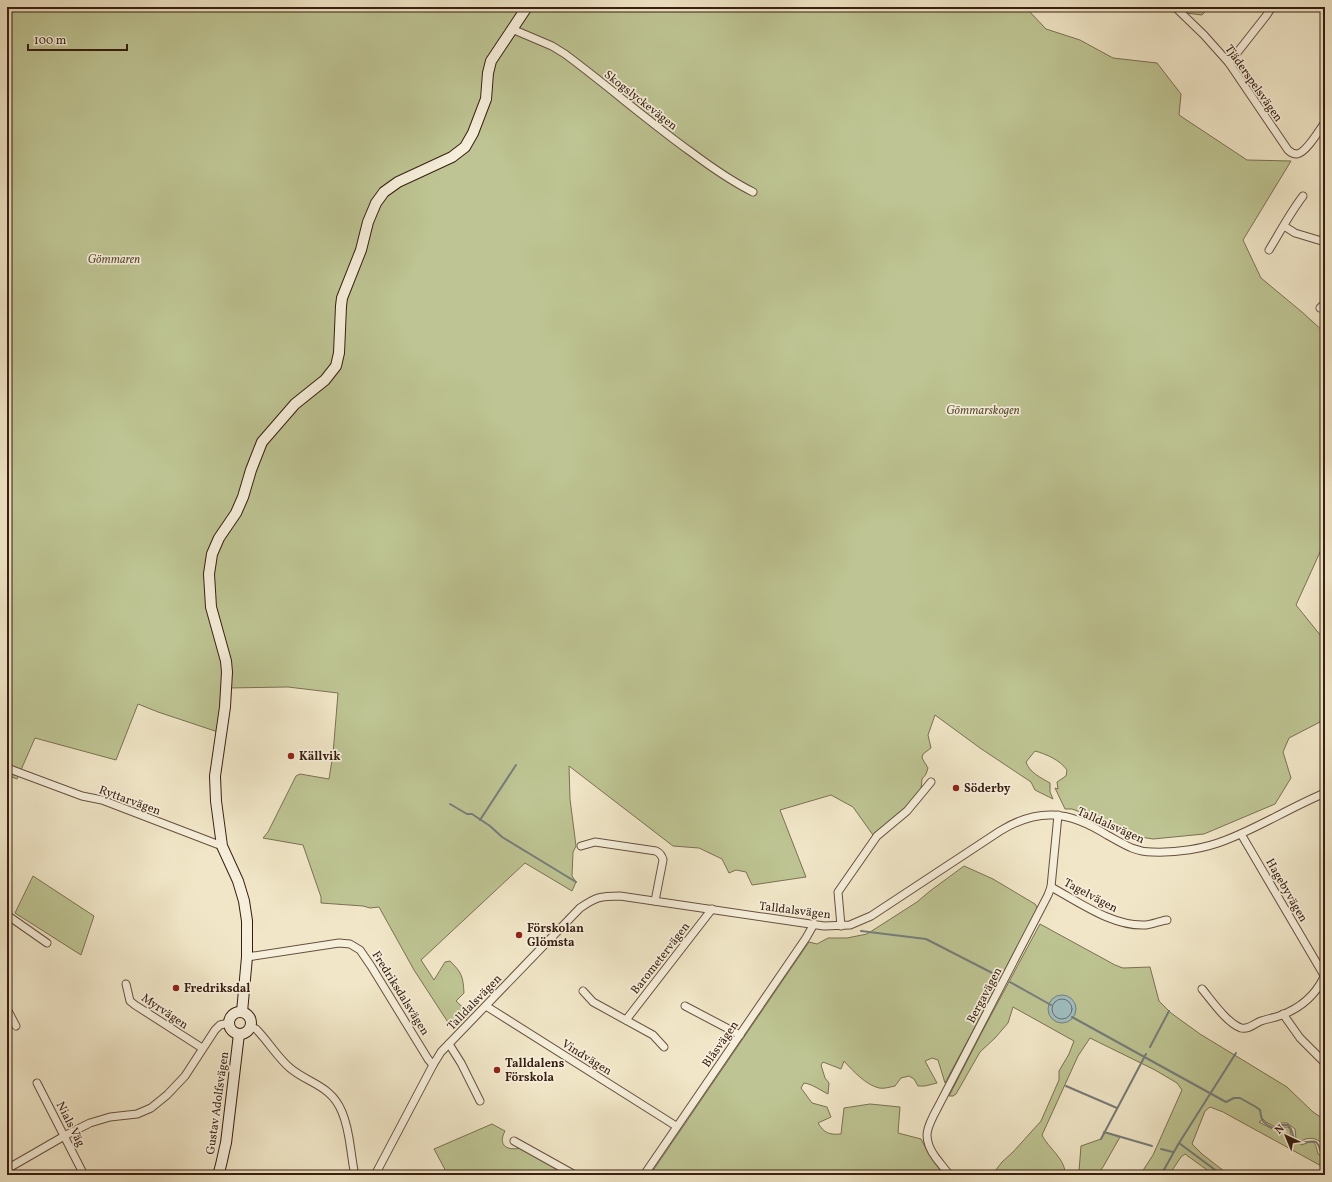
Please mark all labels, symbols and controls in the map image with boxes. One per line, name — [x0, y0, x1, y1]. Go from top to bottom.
scale bar — [28, 26, 127, 52]
text: 100 m — [34, 33, 67, 49]
street label: Tjäderspelsvägen — [1221, 42, 1286, 125]
street label: Skogslyckevägen — [600, 67, 680, 134]
park label: Gömmaren — [88, 252, 140, 268]
park label: Gömmarskogen — [946, 403, 1020, 419]
place label: Källvik — [299, 749, 341, 765]
marker: Källvik — [286, 751, 296, 761]
place label: Söderby — [964, 781, 1011, 797]
street label: Ryttarvägen — [96, 782, 163, 820]
marker: Söderby — [951, 783, 961, 793]
street label: Talldalsvägen — [1074, 804, 1147, 848]
street label: Hagebyvägen — [1261, 856, 1311, 925]
street label: Tagelvägen — [1061, 875, 1120, 917]
street label: Talldalsvägen — [758, 899, 832, 923]
street label: Barometervägen — [628, 919, 694, 998]
place label: Förskolan Glömsta — [527, 921, 584, 951]
marker: Förskolan Glömsta — [514, 930, 524, 940]
street label: Fredriksdalsvägen — [368, 948, 433, 1039]
street label: Bergavägen — [963, 965, 1006, 1026]
street label: Talldalsvägen — [444, 971, 505, 1034]
place label: Fredriksdal — [184, 981, 250, 997]
marker: Fredriksdal — [171, 983, 181, 993]
street label: Myrvägen — [138, 990, 191, 1033]
street label: Blåsvägen — [699, 1018, 743, 1071]
street label: Vindvägen — [558, 1036, 615, 1080]
street label: Gustav Adolfsvägen — [203, 1051, 233, 1156]
place label: Talldalens Förskola — [505, 1056, 565, 1086]
marker: Talldalens Förskola — [492, 1065, 502, 1075]
street label: Nials Väg — [52, 1099, 88, 1150]
north arrow — [1266, 1116, 1306, 1156]
text: N — [1272, 1122, 1288, 1138]

